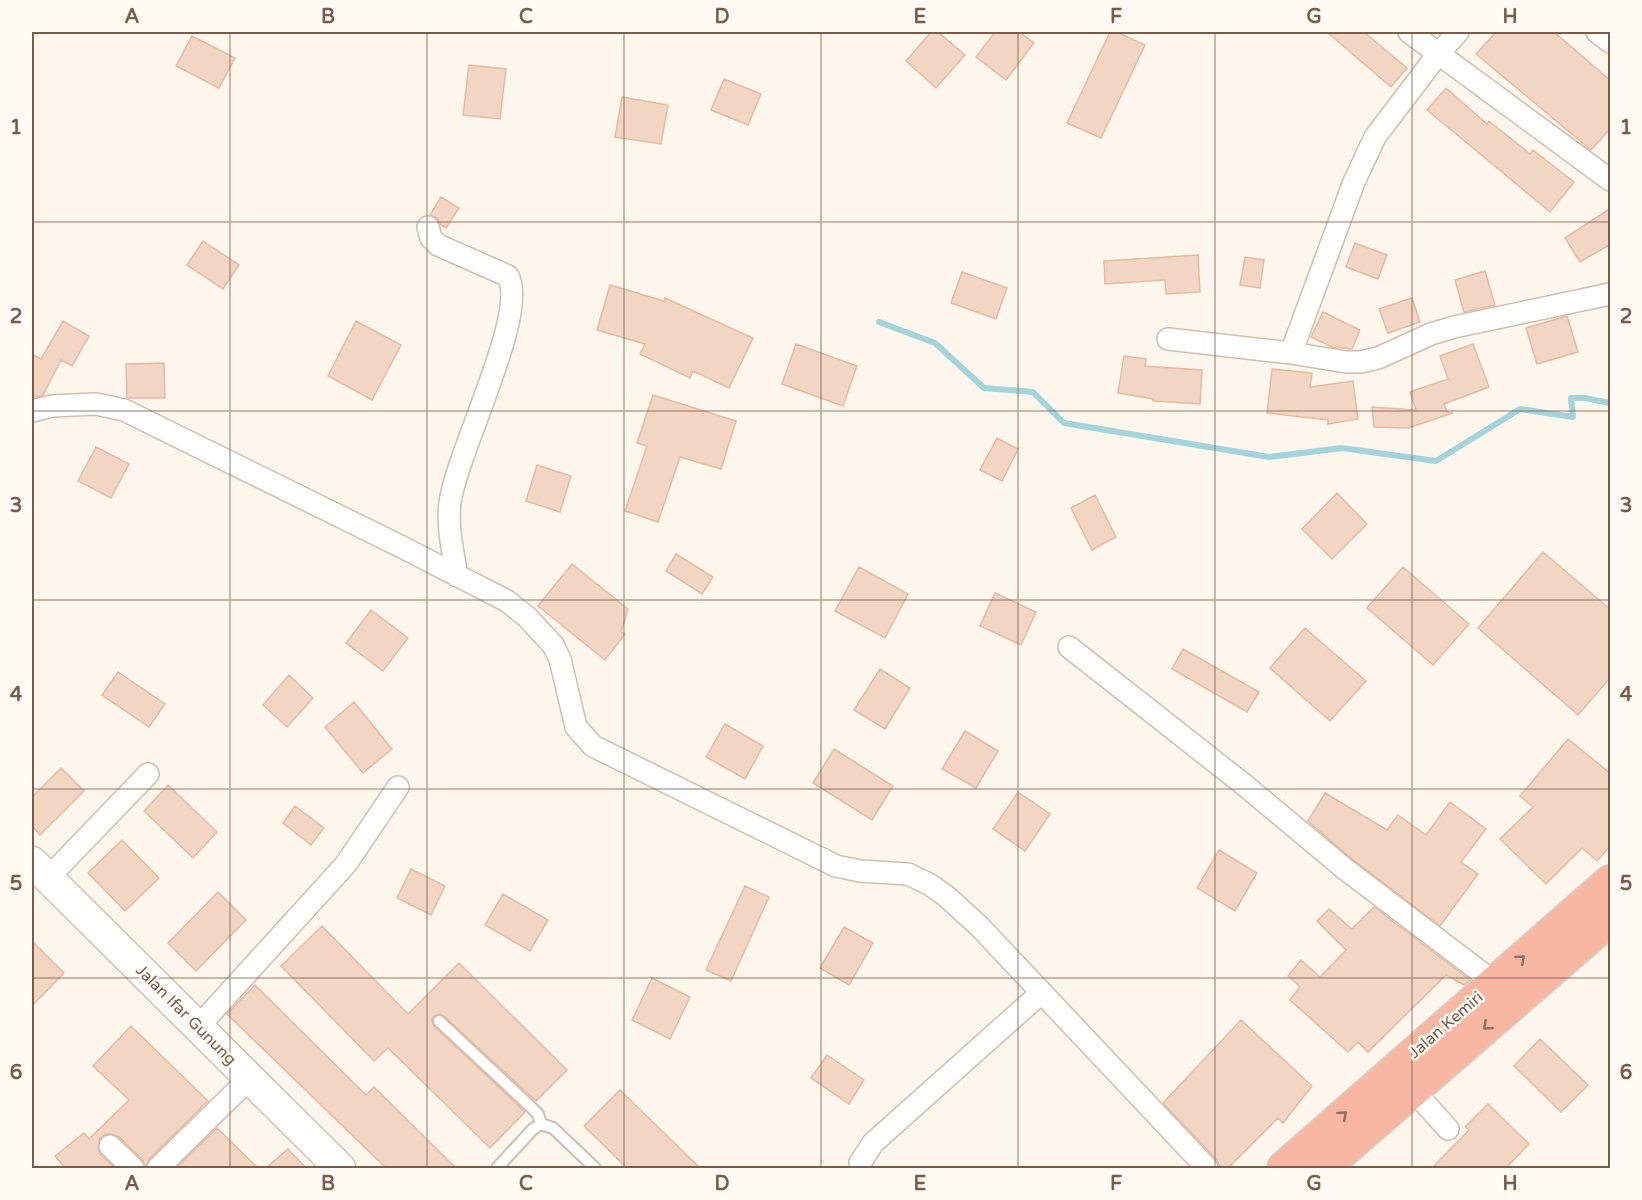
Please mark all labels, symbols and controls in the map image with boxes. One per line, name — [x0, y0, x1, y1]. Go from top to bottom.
text: A — [125, 5, 140, 29]
text: B — [321, 5, 335, 29]
text: C — [519, 5, 533, 29]
text: D — [714, 5, 730, 29]
text: E — [914, 5, 927, 29]
text: F — [1110, 5, 1122, 29]
text: G — [1306, 5, 1322, 29]
text: H — [1502, 5, 1518, 29]
text: 1 — [10, 116, 22, 140]
text: 1 — [1620, 116, 1632, 140]
text: 2 — [10, 305, 22, 329]
text: 2 — [1620, 305, 1632, 329]
text: 3 — [10, 494, 22, 518]
text: 3 — [1620, 494, 1632, 518]
text: 4 — [10, 683, 23, 707]
text: 4 — [1620, 683, 1633, 707]
text: 5 — [10, 872, 22, 896]
text: 5 — [1620, 872, 1632, 896]
one-way arrow — [1514, 956, 1525, 967]
street label: Jalan Ifar Gunung — [131, 960, 241, 1070]
street label: Jalan Kemiri — [1405, 987, 1487, 1063]
one-way arrow — [1483, 1019, 1494, 1030]
text: 6 — [10, 1061, 22, 1085]
text: 6 — [1620, 1061, 1632, 1085]
one-way arrow — [1336, 1111, 1347, 1122]
text: A — [125, 1172, 140, 1196]
text: B — [321, 1172, 335, 1196]
text: C — [519, 1172, 533, 1196]
text: D — [714, 1172, 730, 1196]
text: E — [914, 1172, 927, 1196]
text: F — [1110, 1172, 1122, 1196]
text: G — [1306, 1172, 1322, 1196]
text: H — [1502, 1172, 1518, 1196]

